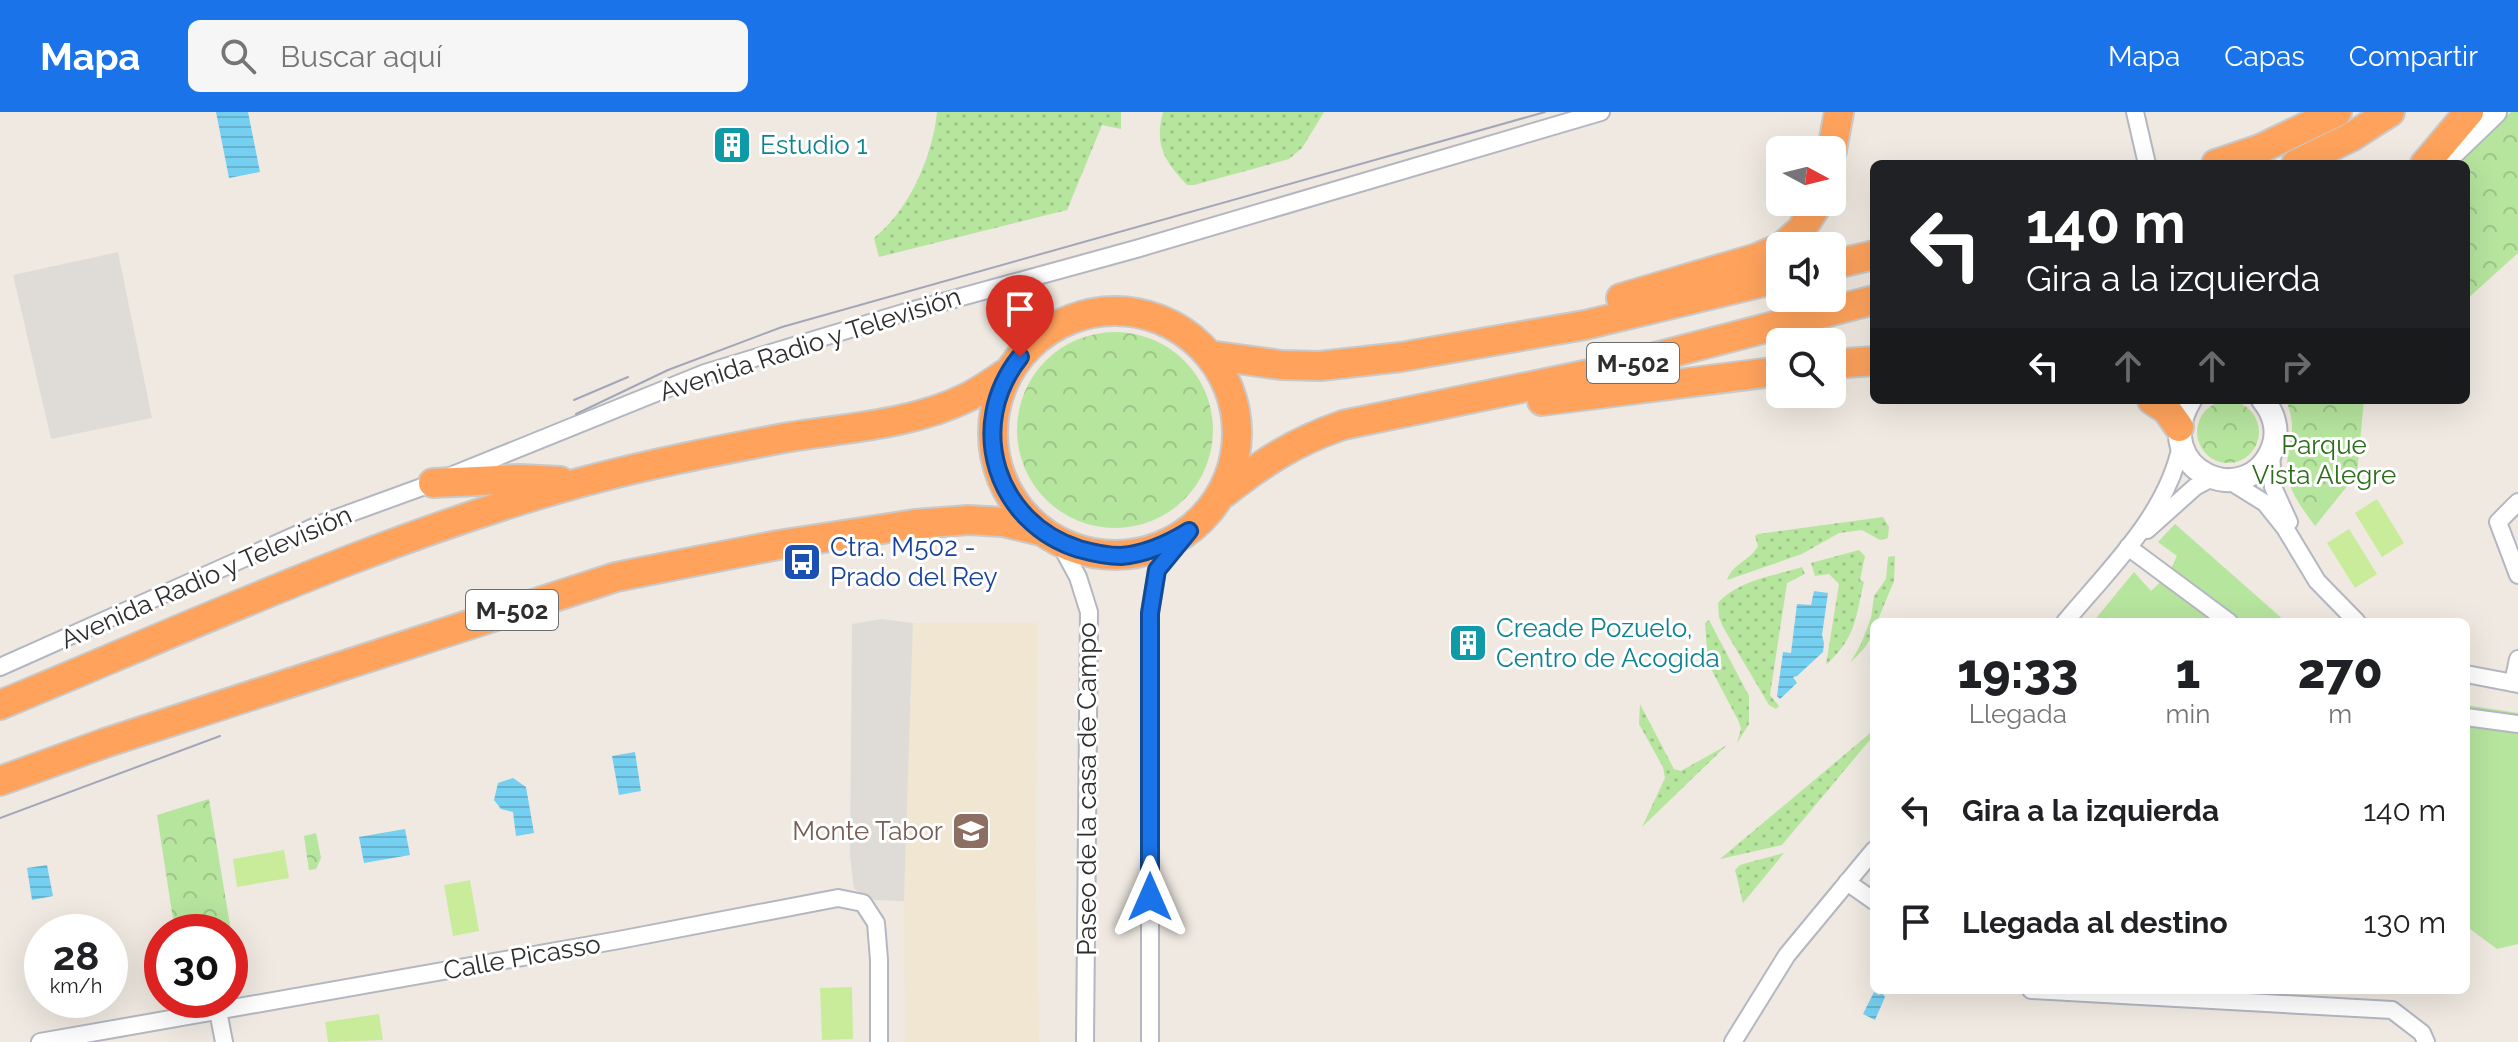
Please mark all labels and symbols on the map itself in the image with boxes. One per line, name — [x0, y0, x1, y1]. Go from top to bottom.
building icon: Estudio 1 — [711, 124, 753, 166]
place label: Estudio 1 — [760, 130, 868, 160]
north arrow — [1766, 136, 1846, 216]
pin — [986, 275, 1054, 357]
street label: Avenida Radio y Televisión — [655, 281, 965, 407]
road number: M-502 — [1587, 343, 1679, 383]
park label: Parque Vista Alegre — [2252, 430, 2396, 490]
street label: Avenida Radio y Televisión — [56, 499, 356, 655]
place label: Ctra. M502 - Prado del Rey — [830, 532, 998, 592]
bus stop icon: Ctra. M502 - Prado del Rey — [781, 541, 823, 583]
road number: M-502 — [466, 590, 558, 630]
place label: Creade Pozuelo, Centro de Acogida — [1496, 613, 1720, 673]
street label: Paseo de la casa de Campo — [1072, 622, 1102, 956]
building icon: Creade Pozuelo, Centro de Acogida — [1447, 622, 1489, 664]
school or university icon: Monte Tabor — [950, 810, 992, 852]
place label: Monte Tabor — [792, 816, 943, 846]
position arrow — [1108, 855, 1192, 939]
speed limit sign: 30 — [144, 914, 248, 1018]
street label: Calle Picasso — [441, 928, 603, 986]

